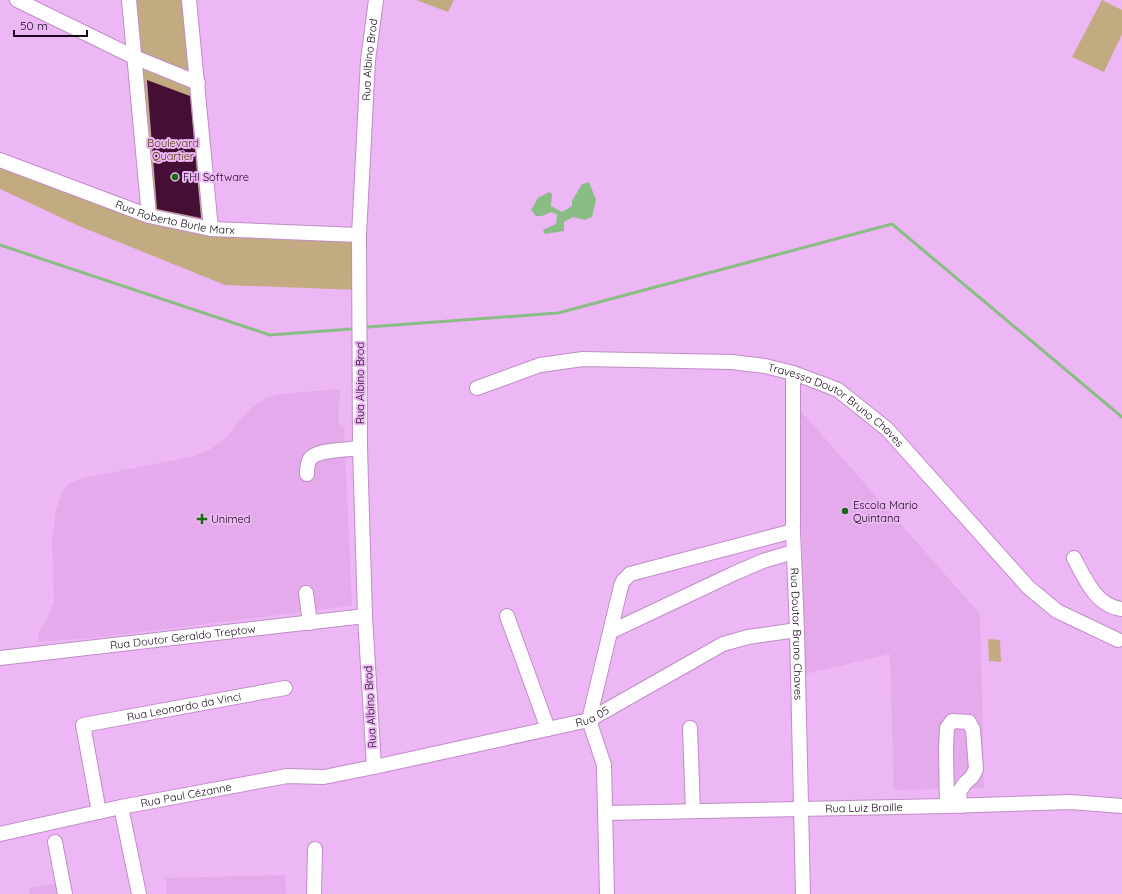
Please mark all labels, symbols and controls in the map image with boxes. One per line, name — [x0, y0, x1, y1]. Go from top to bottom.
scale bar — [14, 12, 87, 38]
text: 50 m — [20, 18, 48, 33]
street label: Rua Albino Brod — [359, 18, 380, 101]
park label: Boulevard Quartier — [147, 136, 199, 163]
place label: FHI Software — [183, 170, 249, 184]
marker: FHI Software — [170, 172, 180, 182]
street label: Rua Roberto Burle Marx — [113, 197, 235, 237]
street label: Rua Albino Brod — [353, 342, 367, 424]
street label: Travessa Doutor Bruno Chaves — [766, 360, 907, 450]
place label: Escola Mario Quintana — [853, 498, 918, 525]
marker: Escola Mario Quintana — [840, 506, 850, 516]
place label: Unimed — [211, 512, 250, 526]
marker: Unimed — [196, 513, 208, 525]
street label: Rua Doutor Bruno Chaves — [787, 567, 806, 700]
street label: Rua Doutor Geraldo Treptow — [109, 622, 256, 652]
street label: Rua Albino Brod — [361, 666, 379, 748]
street label: Rua Leonardo da Vinci — [126, 689, 242, 724]
street label: Rua 05 — [574, 703, 612, 730]
street label: Rua Paul Cézanne — [139, 780, 233, 810]
street label: Rua Luiz Braille — [825, 800, 903, 815]

